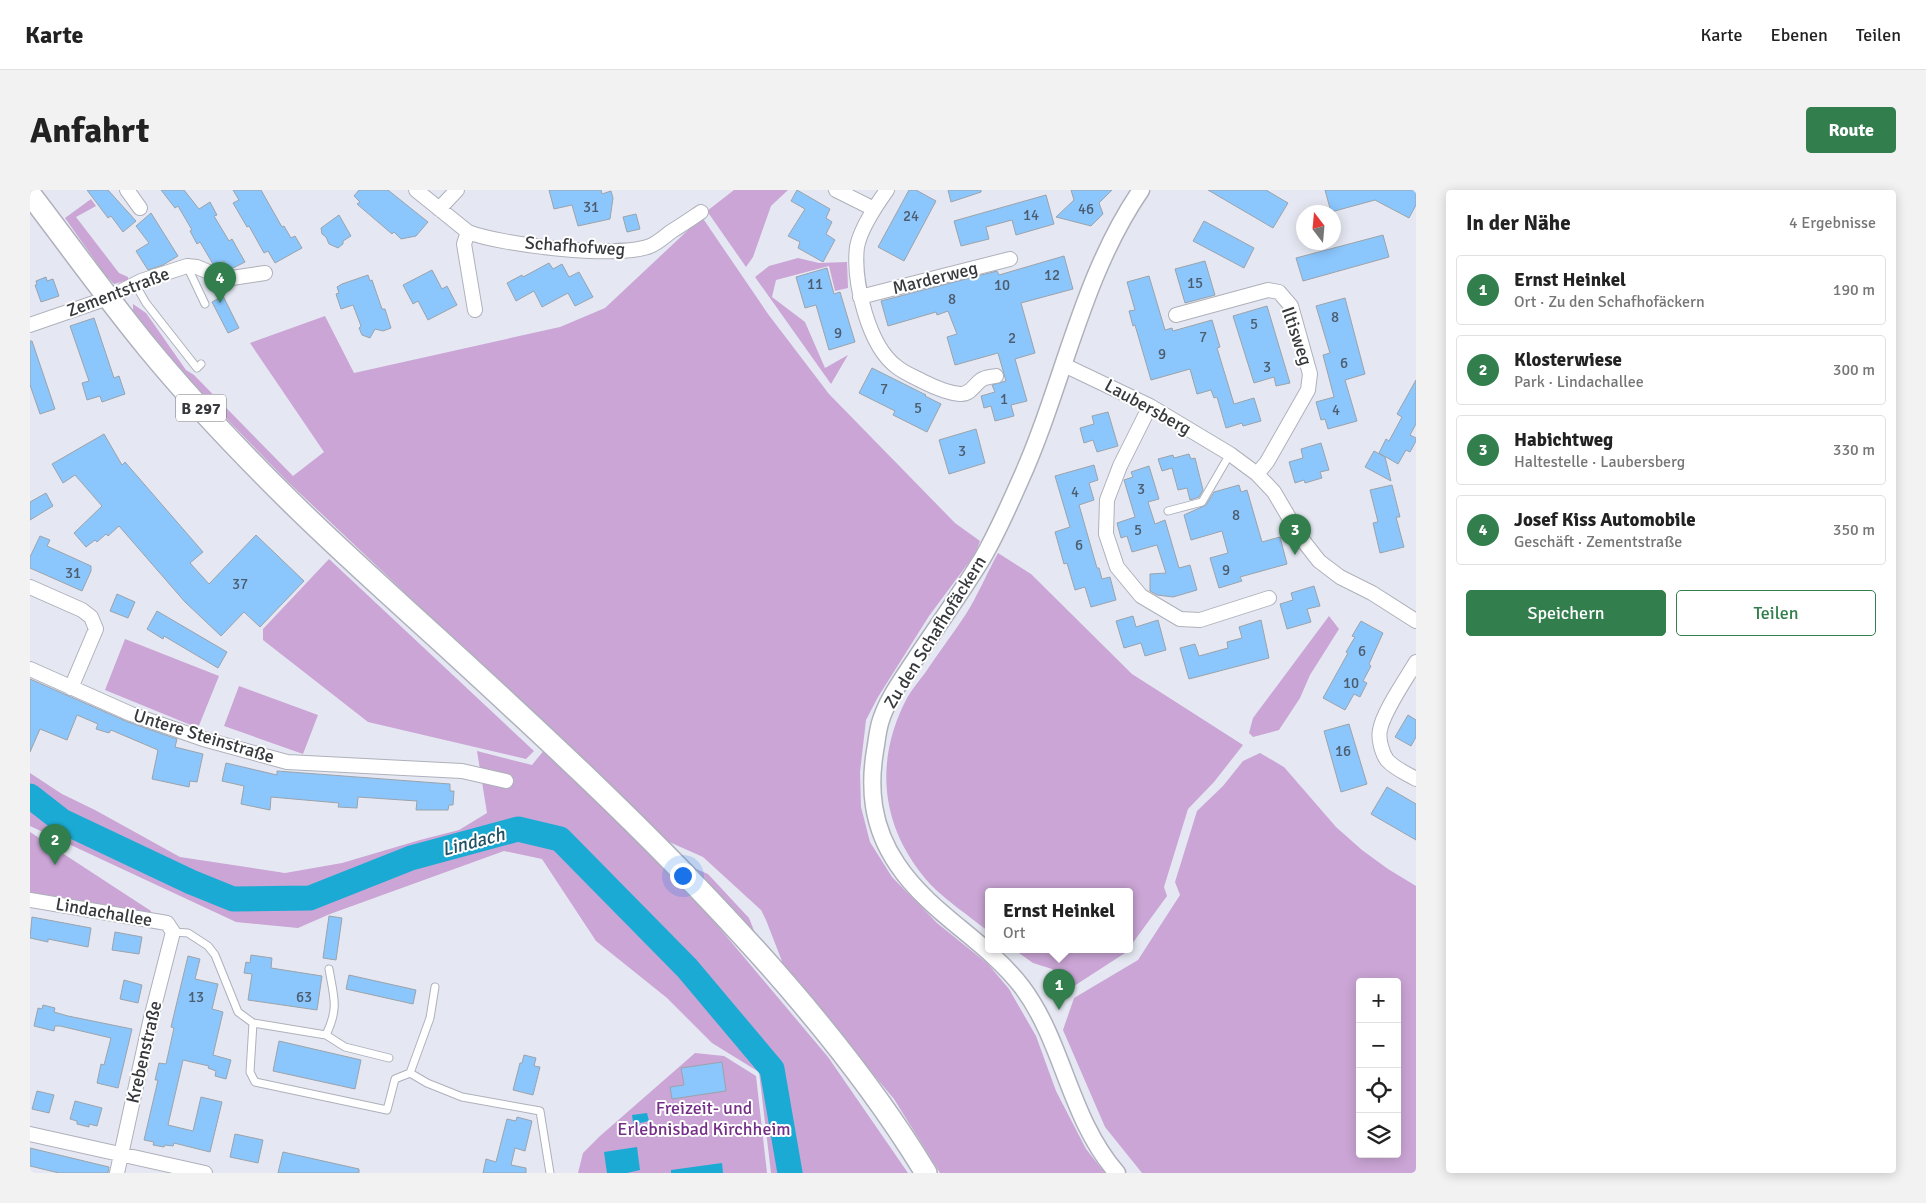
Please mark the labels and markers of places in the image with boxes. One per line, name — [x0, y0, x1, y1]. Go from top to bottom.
pin: 4 — [204, 262, 236, 303]
pin: 3 — [1279, 514, 1311, 555]
pin: 2 — [39, 824, 71, 865]
pin: 1 — [1043, 969, 1075, 1010]

